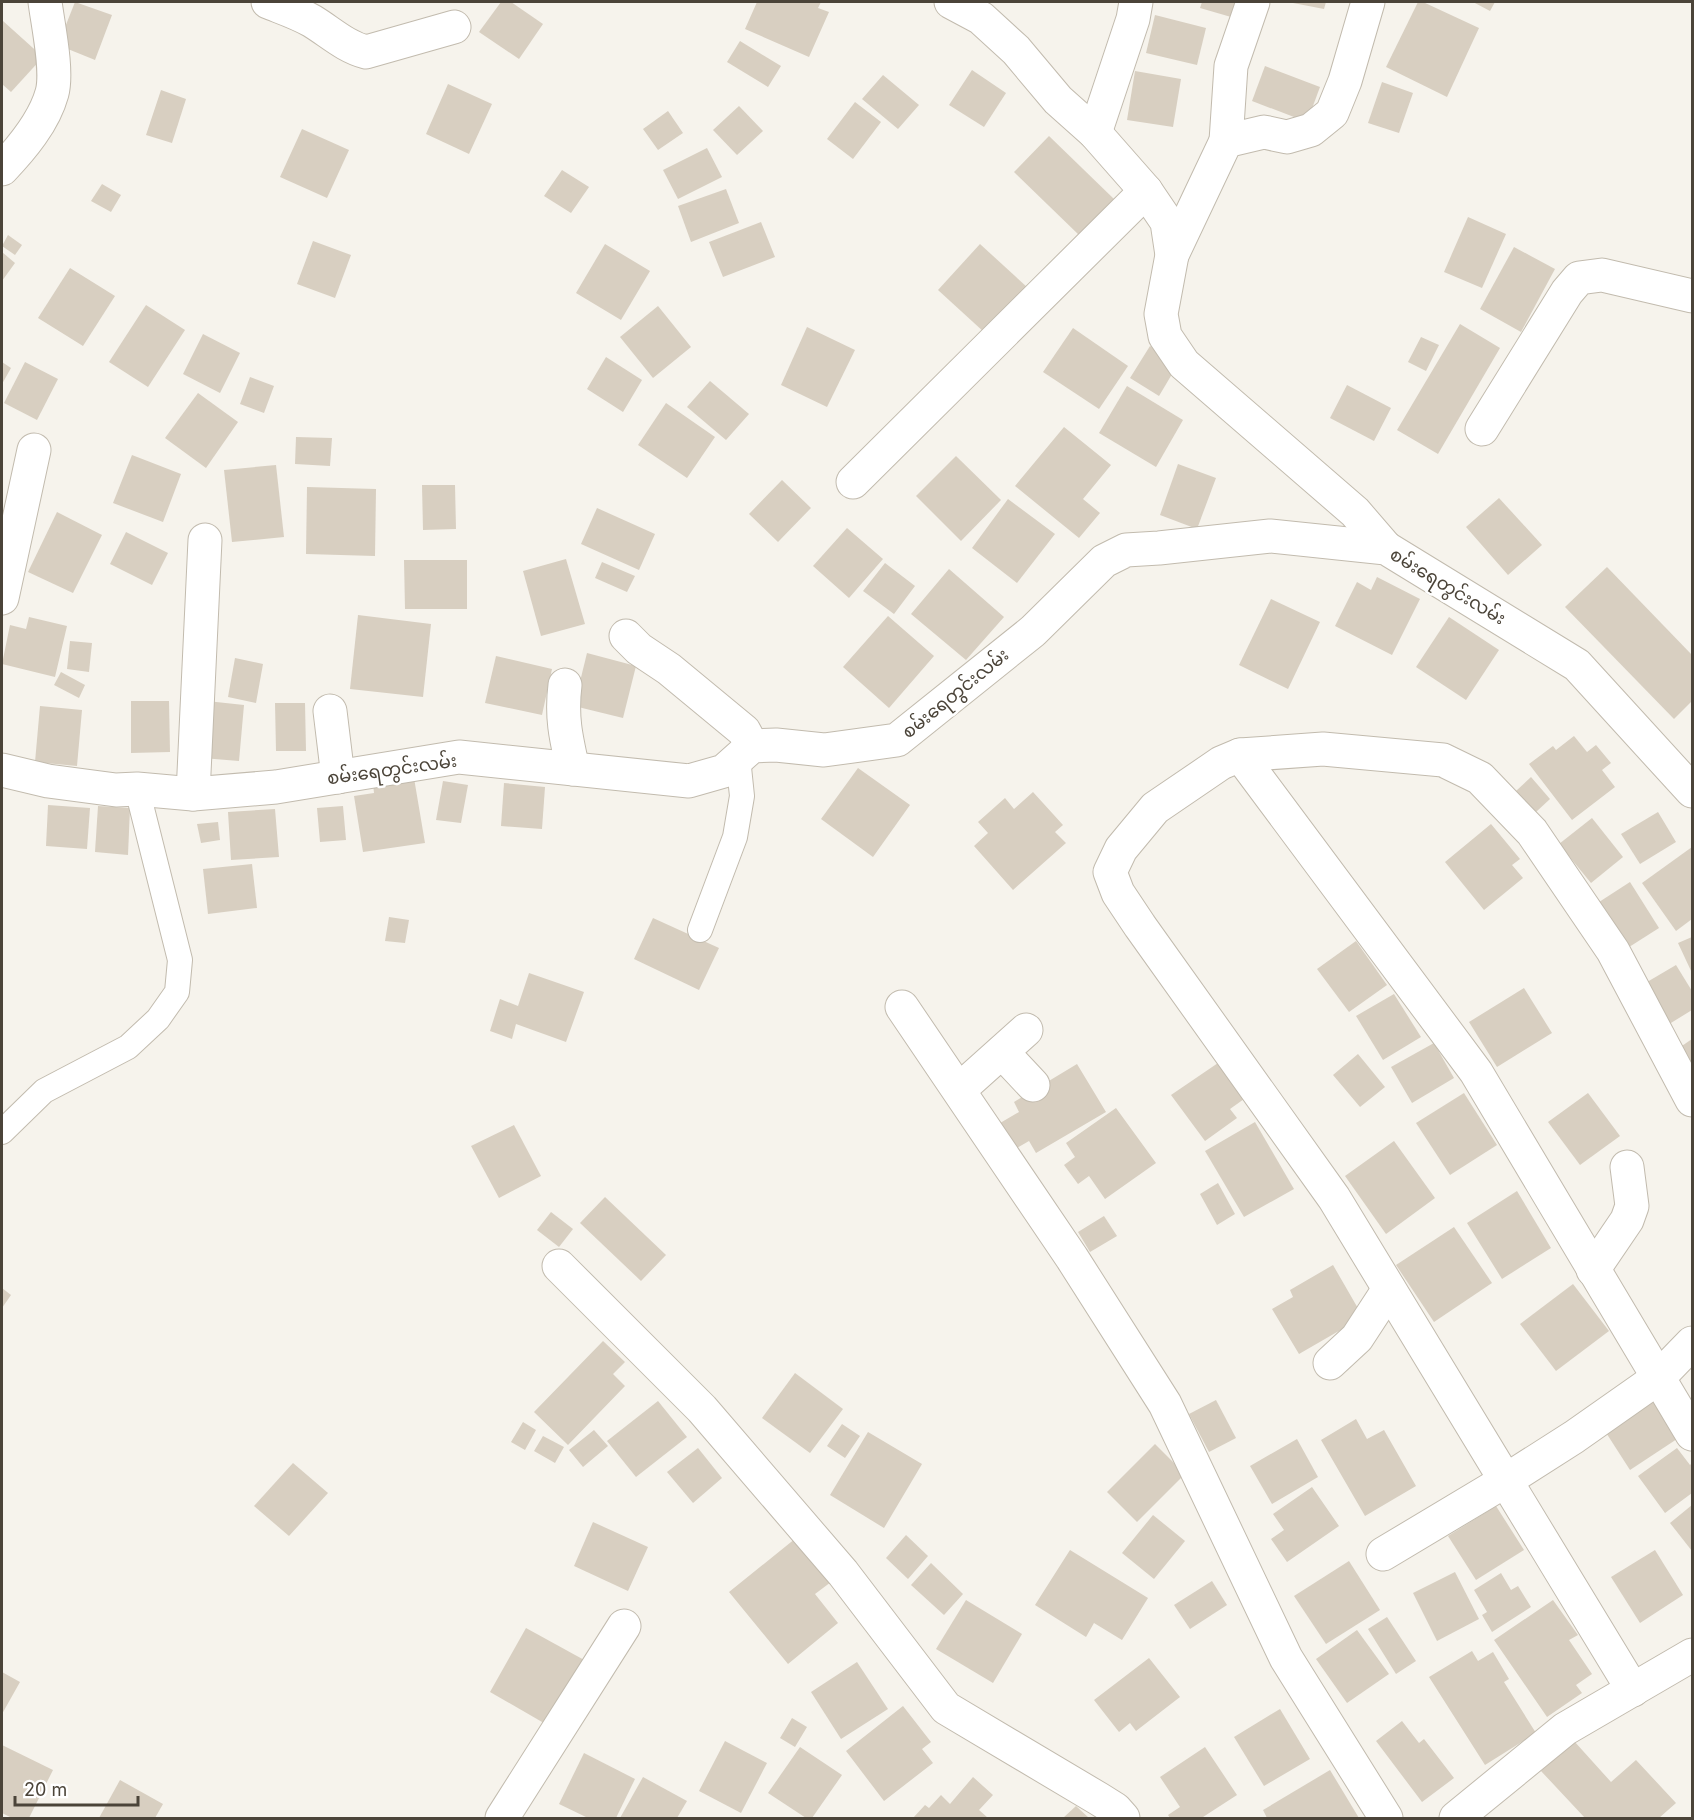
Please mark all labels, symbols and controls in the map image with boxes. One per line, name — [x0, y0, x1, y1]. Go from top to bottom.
street label: စမ်းရေတွင်းလမ်း — [1384, 542, 1511, 633]
street label: စမ်းရေတွင်းလမ်း — [896, 642, 1016, 746]
street label: စမ်းရေတွင်းလမ်း — [325, 748, 459, 793]
scale bar — [15, 1769, 138, 1807]
text: 20 m — [24, 1779, 67, 1800]

